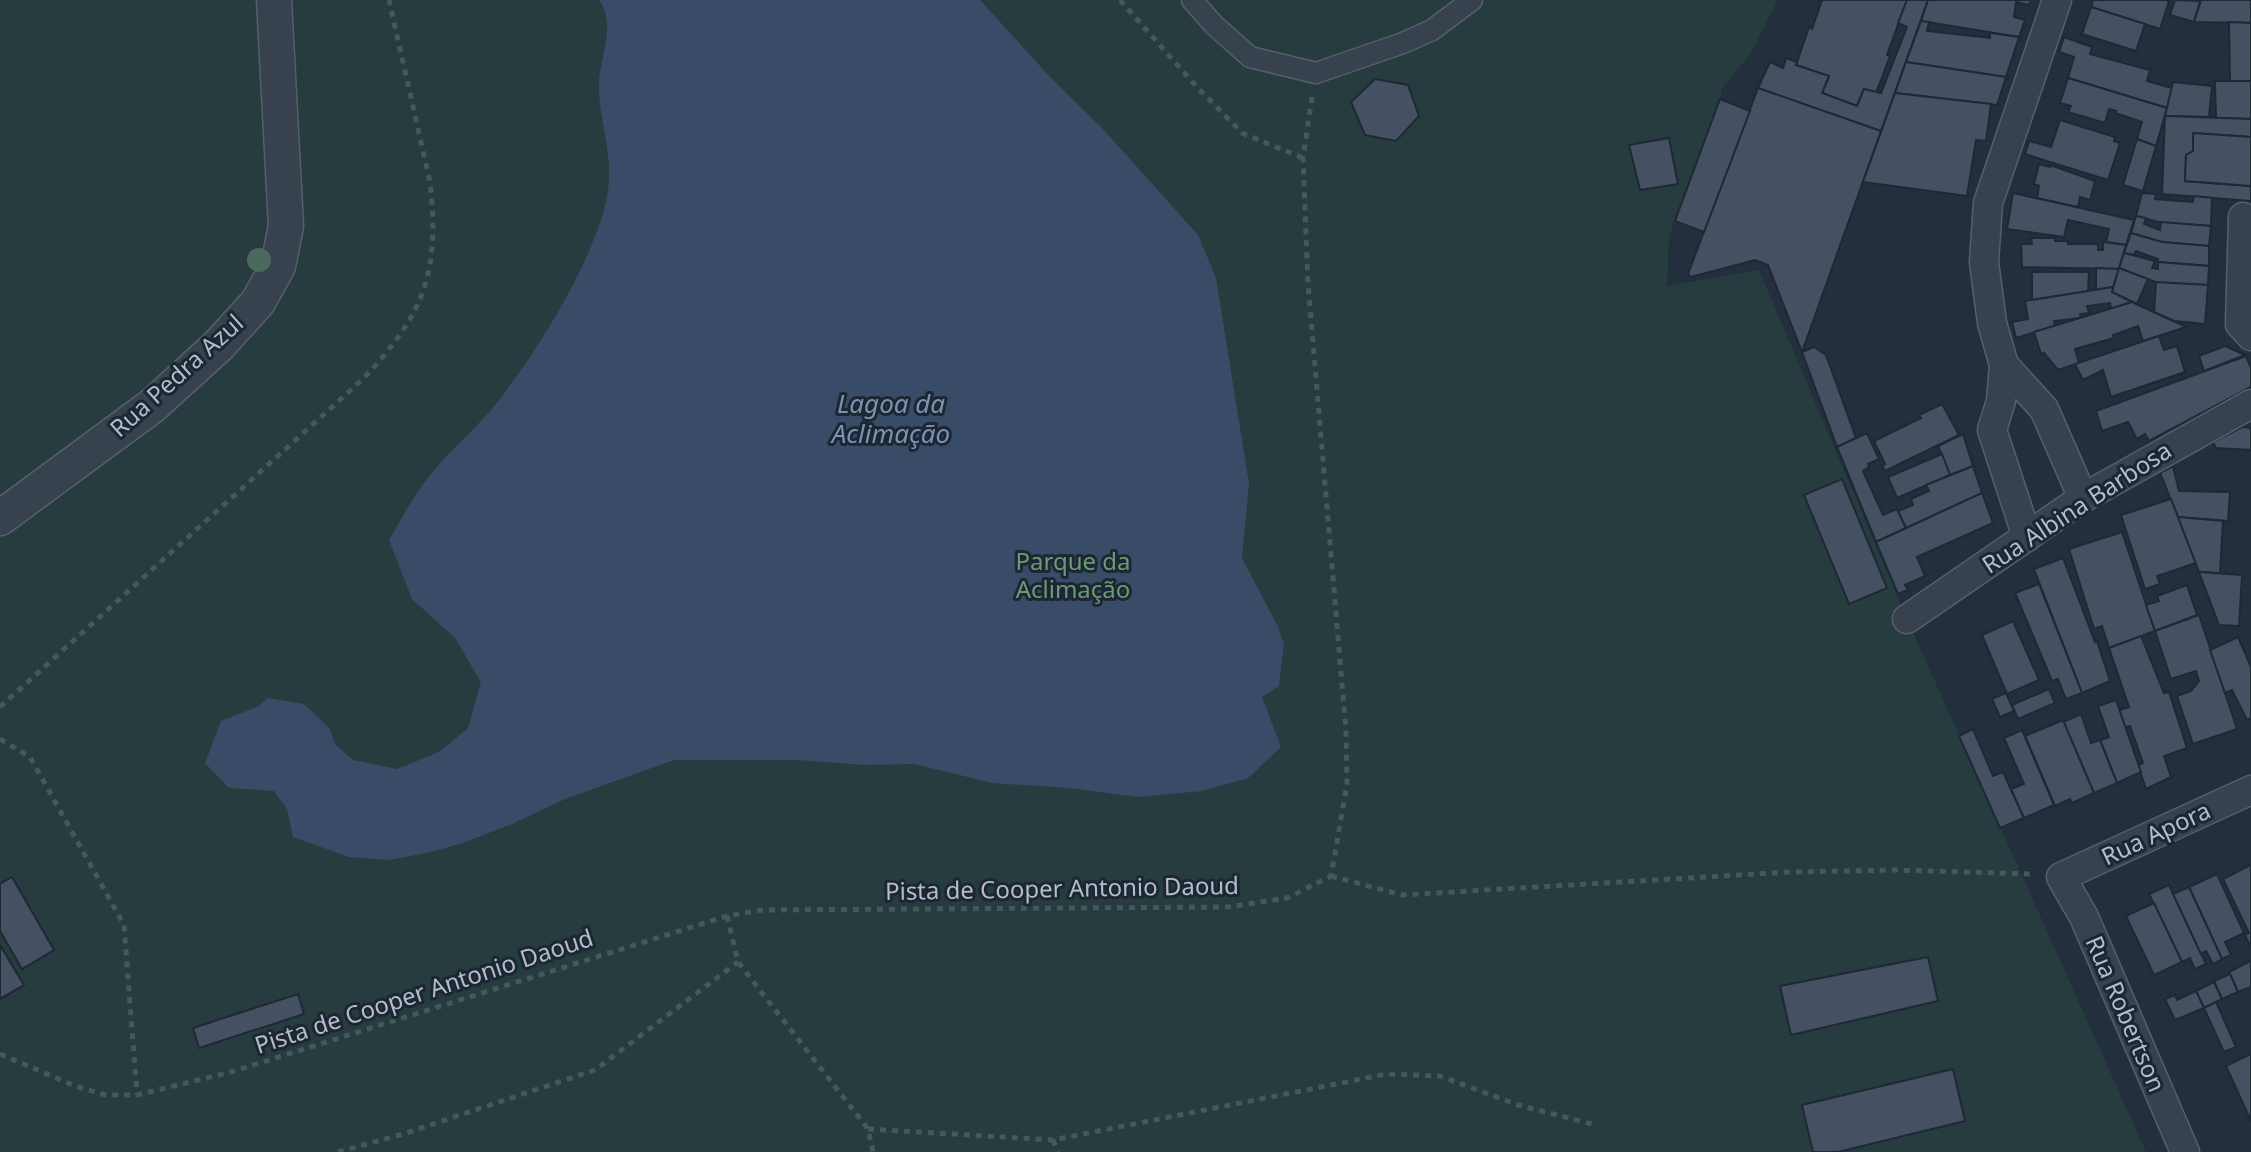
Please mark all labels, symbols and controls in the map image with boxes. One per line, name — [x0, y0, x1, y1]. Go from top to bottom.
street label: Rua Pedra Azul — [102, 306, 250, 444]
water label: Lagoa da Aclimação — [830, 385, 950, 451]
street label: Rua Albina Barbosa — [1975, 433, 2177, 580]
park label: Parque da Aclimação — [1015, 544, 1131, 605]
street label: Rua Apora — [2095, 793, 2215, 872]
street label: Pista de Cooper Antonio Daoud — [885, 868, 1239, 907]
street label: Pista de Cooper Antonio Daoud — [250, 920, 597, 1061]
street label: Rua Robertson — [2079, 930, 2174, 1097]

